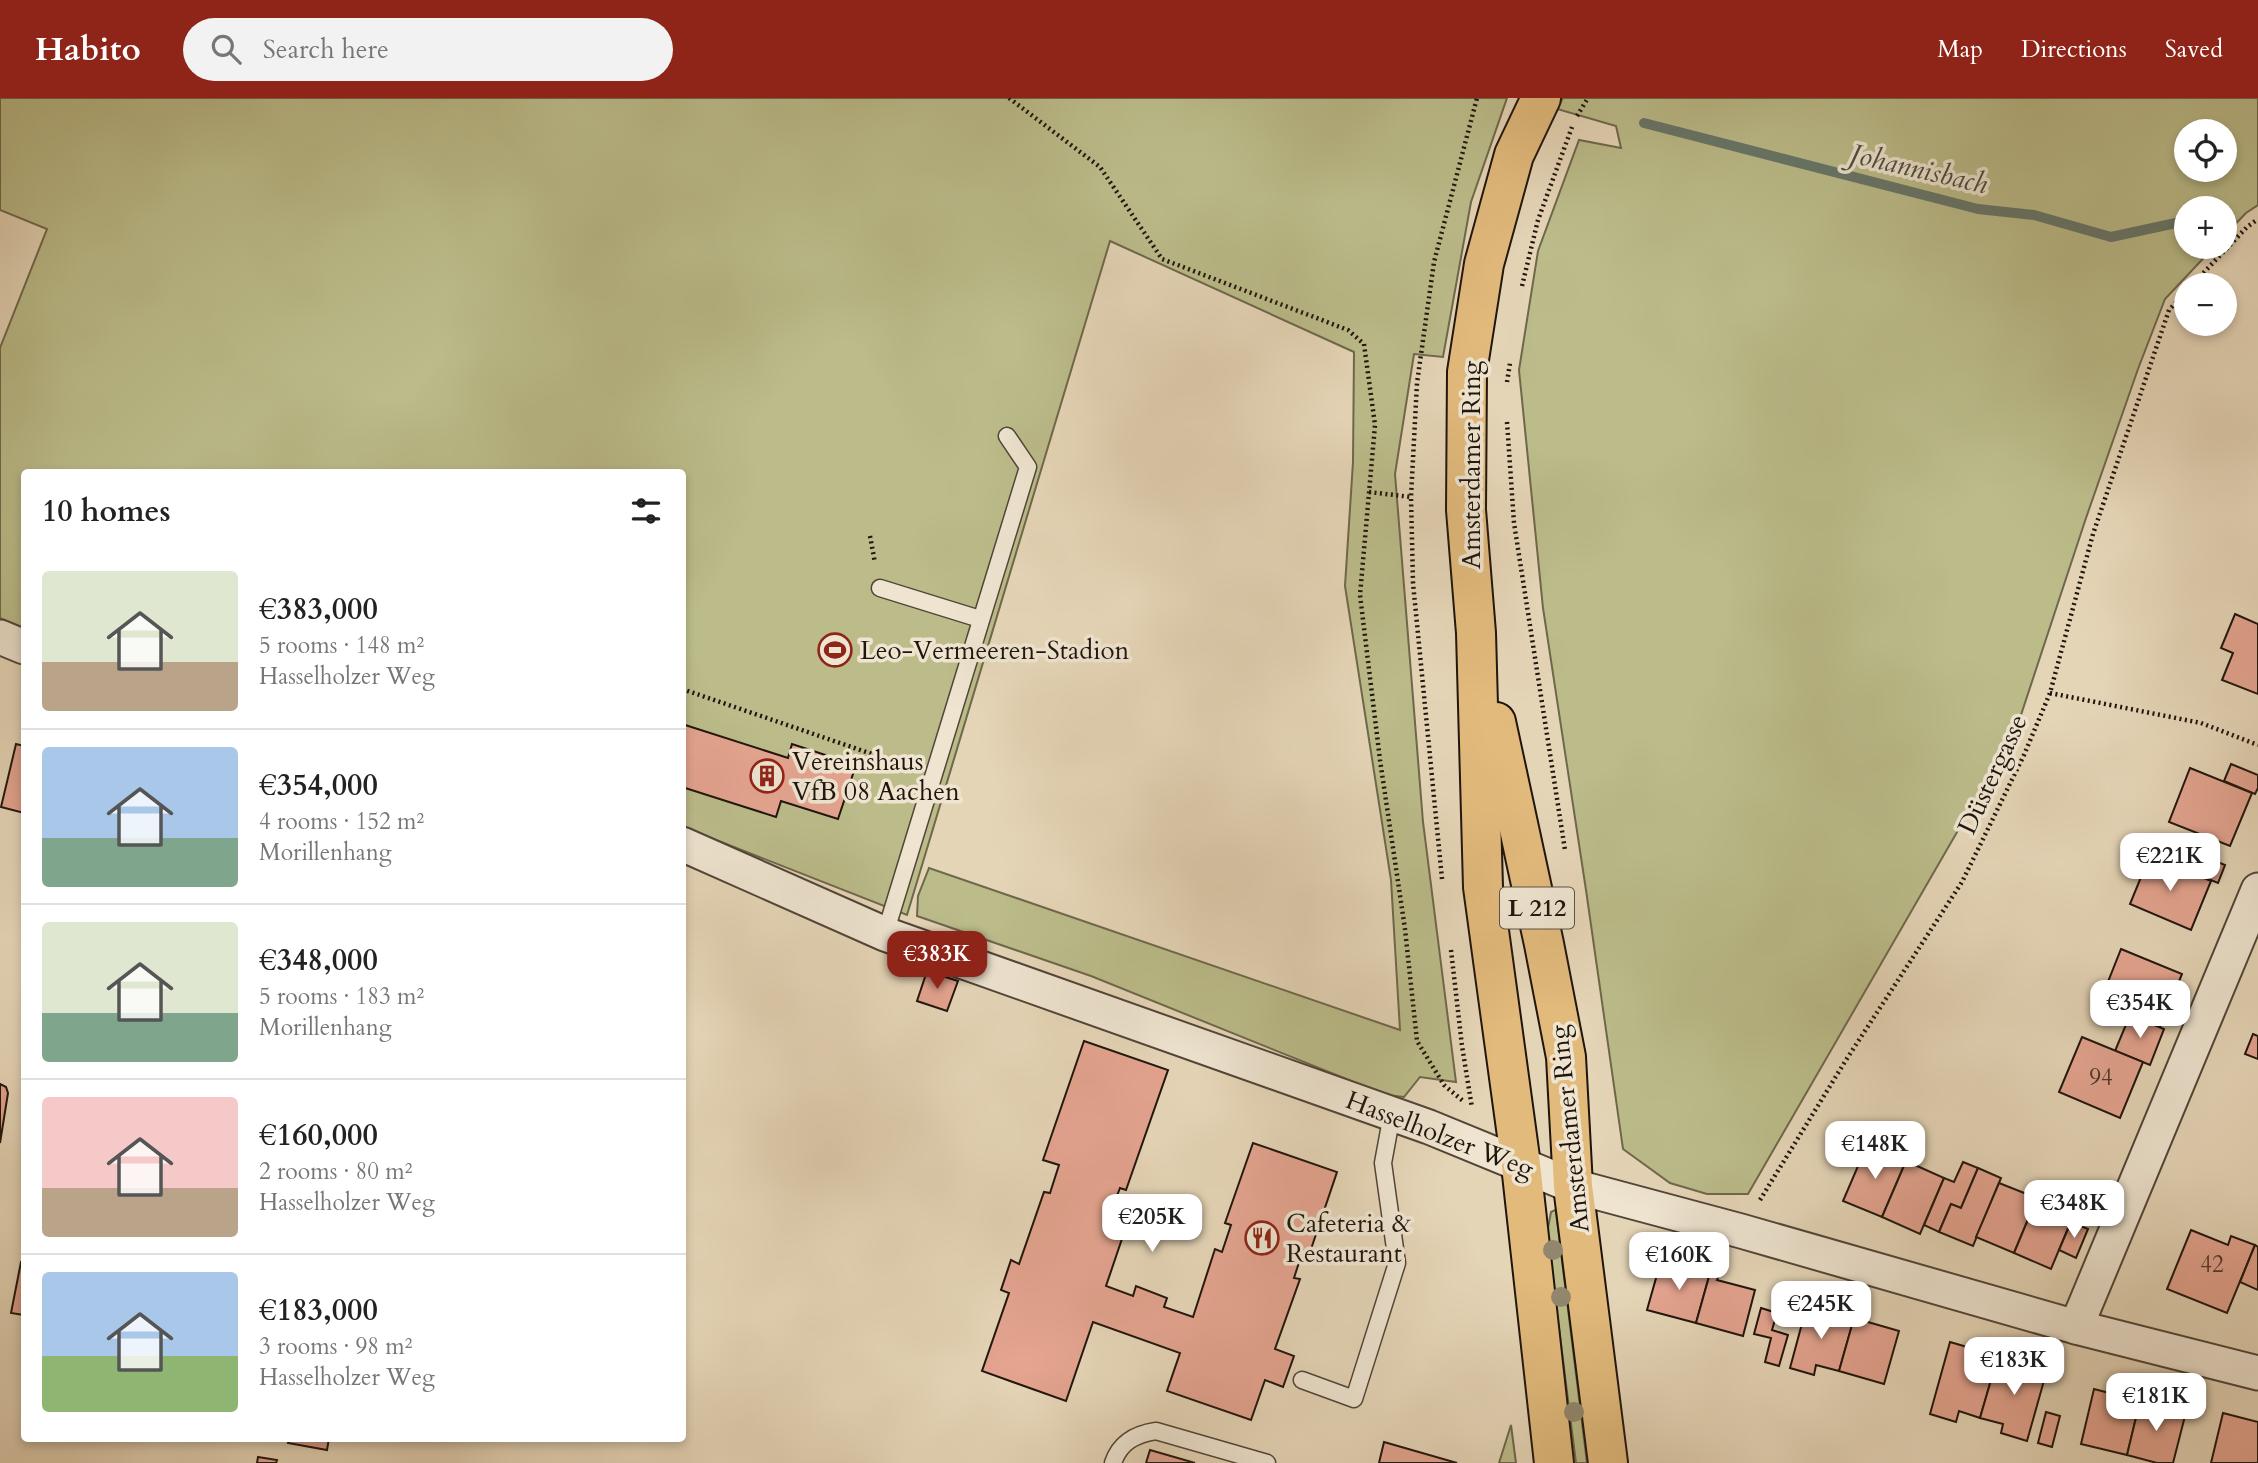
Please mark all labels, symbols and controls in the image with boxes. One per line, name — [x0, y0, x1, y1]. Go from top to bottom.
search box — [183, 18, 673, 81]
text: Habito — [35, 27, 141, 72]
icon: search — [207, 30, 245, 68]
text: Search here — [263, 32, 389, 67]
text: Map — [1937, 33, 1983, 66]
text: Directions — [2021, 33, 2127, 66]
text: Saved — [2165, 33, 2223, 66]
map controls — [2174, 119, 2237, 336]
button: locate — [2174, 119, 2237, 182]
water label: Johannisbach — [1840, 133, 1992, 203]
button: + — [2174, 196, 2237, 259]
button: − — [2174, 273, 2237, 336]
street label: Amsterdamer Ring — [1454, 360, 1489, 569]
text: 10 homes — [42, 491, 171, 532]
icon: filters — [627, 492, 665, 530]
text: €383,000 — [259, 589, 378, 630]
icon: home — [98, 599, 182, 683]
text: 5 rooms · 148 m² — [259, 630, 424, 661]
sports icon: Leo-Vermeeren-Stadion — [816, 631, 854, 669]
place label: Leo-Vermeeren-Stadion — [860, 633, 1130, 668]
text: Hasselholzer Weg — [259, 661, 435, 692]
street label: Düstergasse — [1949, 709, 2035, 840]
place label: Vereinshaus VfB 08 Aachen — [792, 744, 960, 809]
building icon: Vereinshaus VfB 08 Aachen — [748, 757, 786, 795]
text: €354,000 — [259, 765, 378, 806]
icon: home — [98, 775, 182, 859]
text: 4 rooms · 152 m² — [259, 806, 424, 837]
pin: €221K — [2121, 834, 2219, 893]
text: Morillenhang — [259, 837, 392, 868]
text: €221K — [2136, 840, 2204, 871]
road number: L 212 — [1500, 888, 1574, 928]
pin: €383K — [888, 932, 986, 991]
text: €383K — [903, 938, 971, 969]
text: €348,000 — [259, 940, 378, 981]
icon: home — [98, 950, 182, 1034]
text: 5 rooms · 183 m² — [259, 981, 424, 1012]
pin: €354K — [2091, 981, 2189, 1040]
text: €354K — [2106, 987, 2174, 1018]
text: Morillenhang — [259, 1012, 392, 1043]
street label: Amsterdamer Ring — [1541, 1023, 1598, 1235]
house number: 94 — [2089, 1062, 2113, 1093]
street label: Hasselholzer Weg — [1341, 1083, 1539, 1187]
text: €160,000 — [259, 1115, 378, 1156]
pin: €148K — [1826, 1122, 1924, 1181]
icon: home — [98, 1125, 182, 1209]
text: €148K — [1841, 1128, 1909, 1159]
text: 2 rooms · 80 m² — [259, 1156, 412, 1187]
pin: €348K — [2025, 1180, 2123, 1240]
text: Hasselholzer Weg — [259, 1187, 435, 1218]
text: €348K — [2040, 1187, 2108, 1218]
pin: €205K — [1103, 1194, 1201, 1254]
text: €205K — [1118, 1201, 1186, 1232]
place label: Cafeteria & Restaurant — [1286, 1206, 1411, 1271]
restaurant icon: Cafeteria & Restaurant — [1243, 1219, 1281, 1257]
pin: €160K — [1630, 1232, 1728, 1292]
text: €160K — [1645, 1239, 1713, 1270]
house number: 42 — [2200, 1249, 2224, 1280]
pin: €245K — [1772, 1282, 1870, 1341]
text: €245K — [1787, 1288, 1855, 1319]
text: €183,000 — [259, 1290, 378, 1331]
icon: home — [98, 1300, 182, 1384]
text: 3 rooms · 98 m² — [259, 1331, 412, 1362]
pin: €183K — [1965, 1338, 2063, 1397]
text: €183K — [1980, 1344, 2048, 1375]
text: Hasselholzer Weg — [259, 1362, 435, 1393]
pin: €181K — [2107, 1374, 2205, 1433]
text: €181K — [2122, 1380, 2190, 1411]

